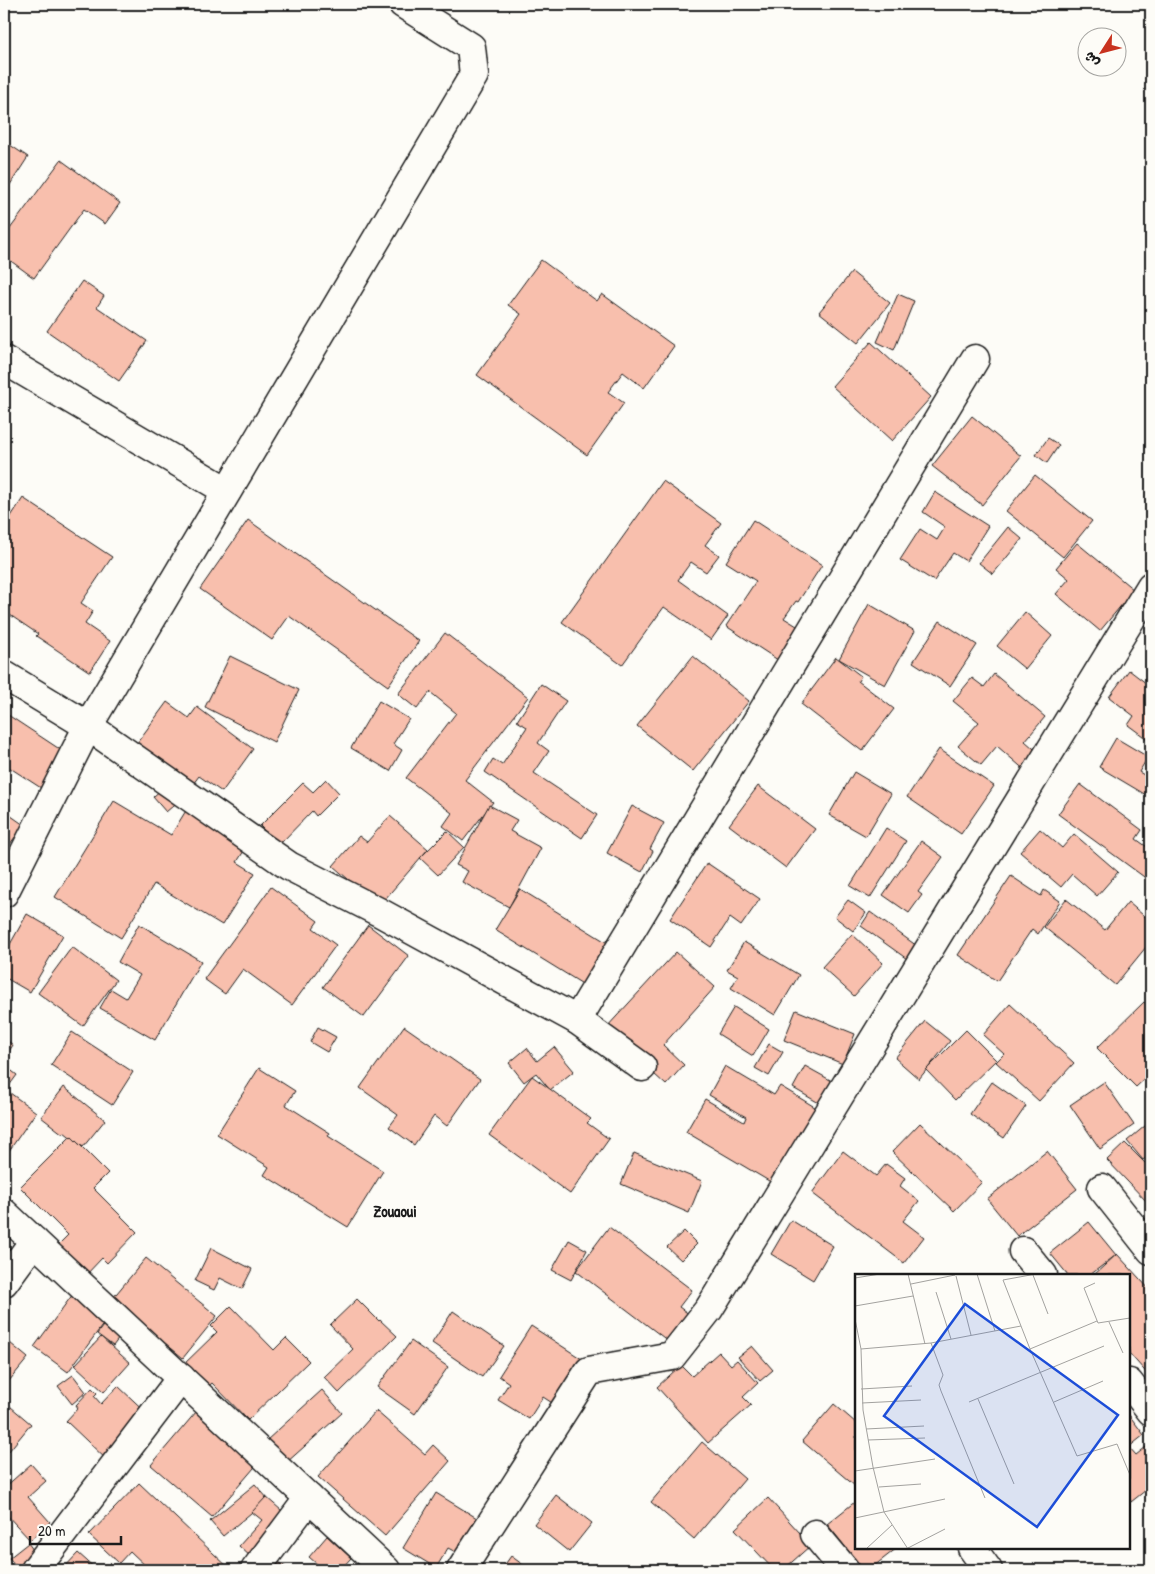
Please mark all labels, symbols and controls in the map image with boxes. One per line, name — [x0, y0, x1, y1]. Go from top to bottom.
north arrow — [1078, 28, 1128, 78]
text: ش — [1079, 48, 1103, 72]
district label: Zouaoui — [373, 1200, 417, 1222]
inset map — [855, 1274, 1130, 1549]
scale bar — [30, 1514, 121, 1546]
text: 20 m — [38, 1520, 65, 1541]

